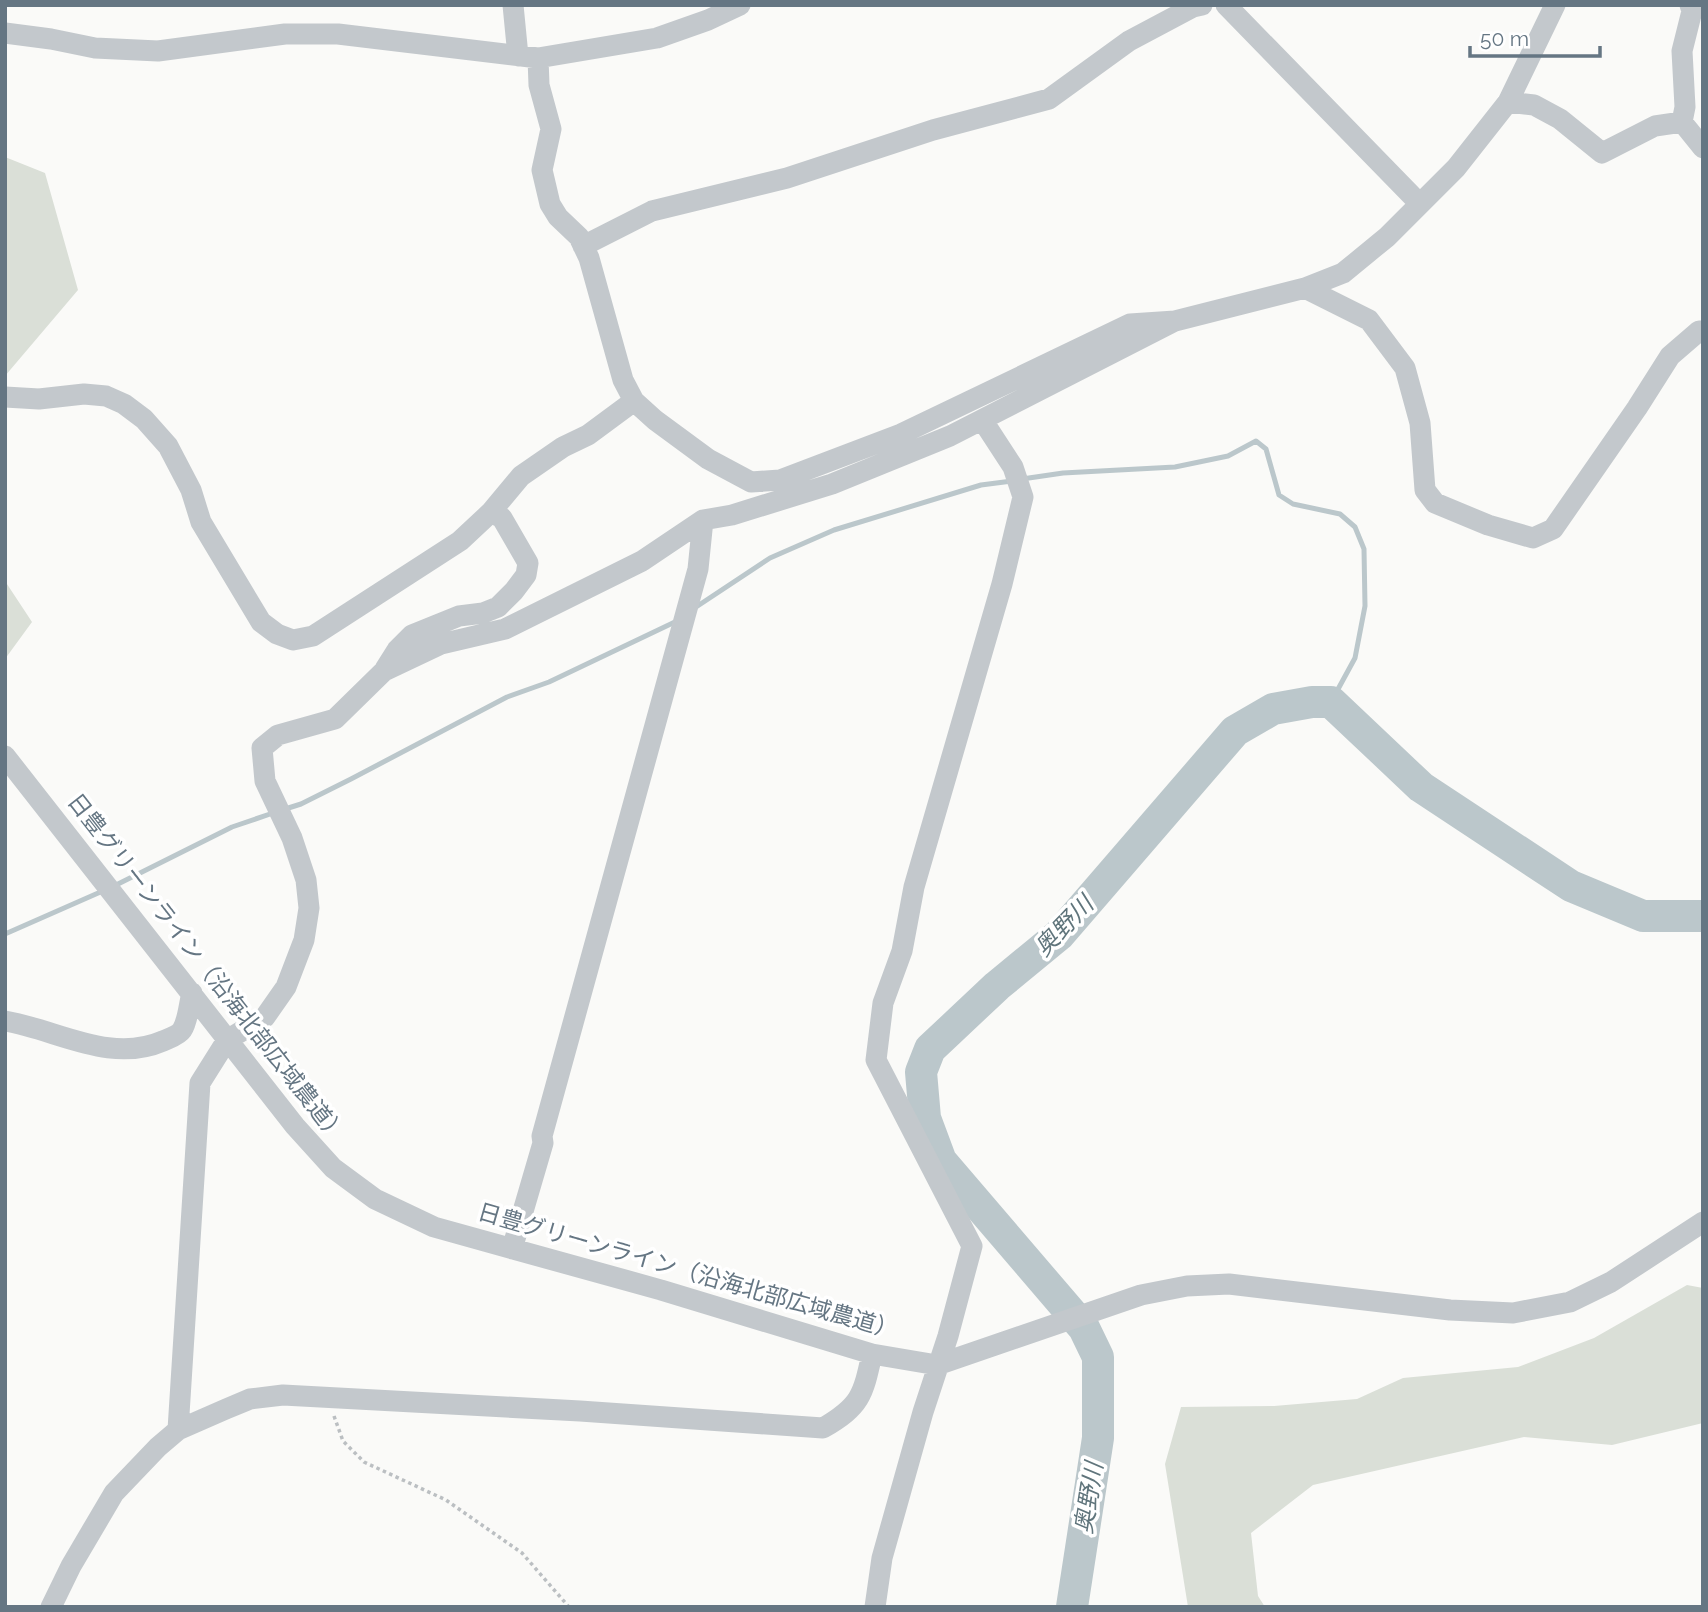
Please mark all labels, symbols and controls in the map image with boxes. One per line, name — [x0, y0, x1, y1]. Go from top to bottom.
scale bar — [1470, 14, 1600, 58]
text: 50 m — [1480, 26, 1529, 51]
street label: 日豊グリーンライン（沿海北部広域農道） — [63, 788, 352, 1148]
water label: 奥野川 — [1028, 888, 1101, 962]
street label: 日豊グリーンライン（沿海北部広域農道） — [475, 1197, 901, 1344]
water label: 奥野川 — [1069, 1457, 1109, 1536]

